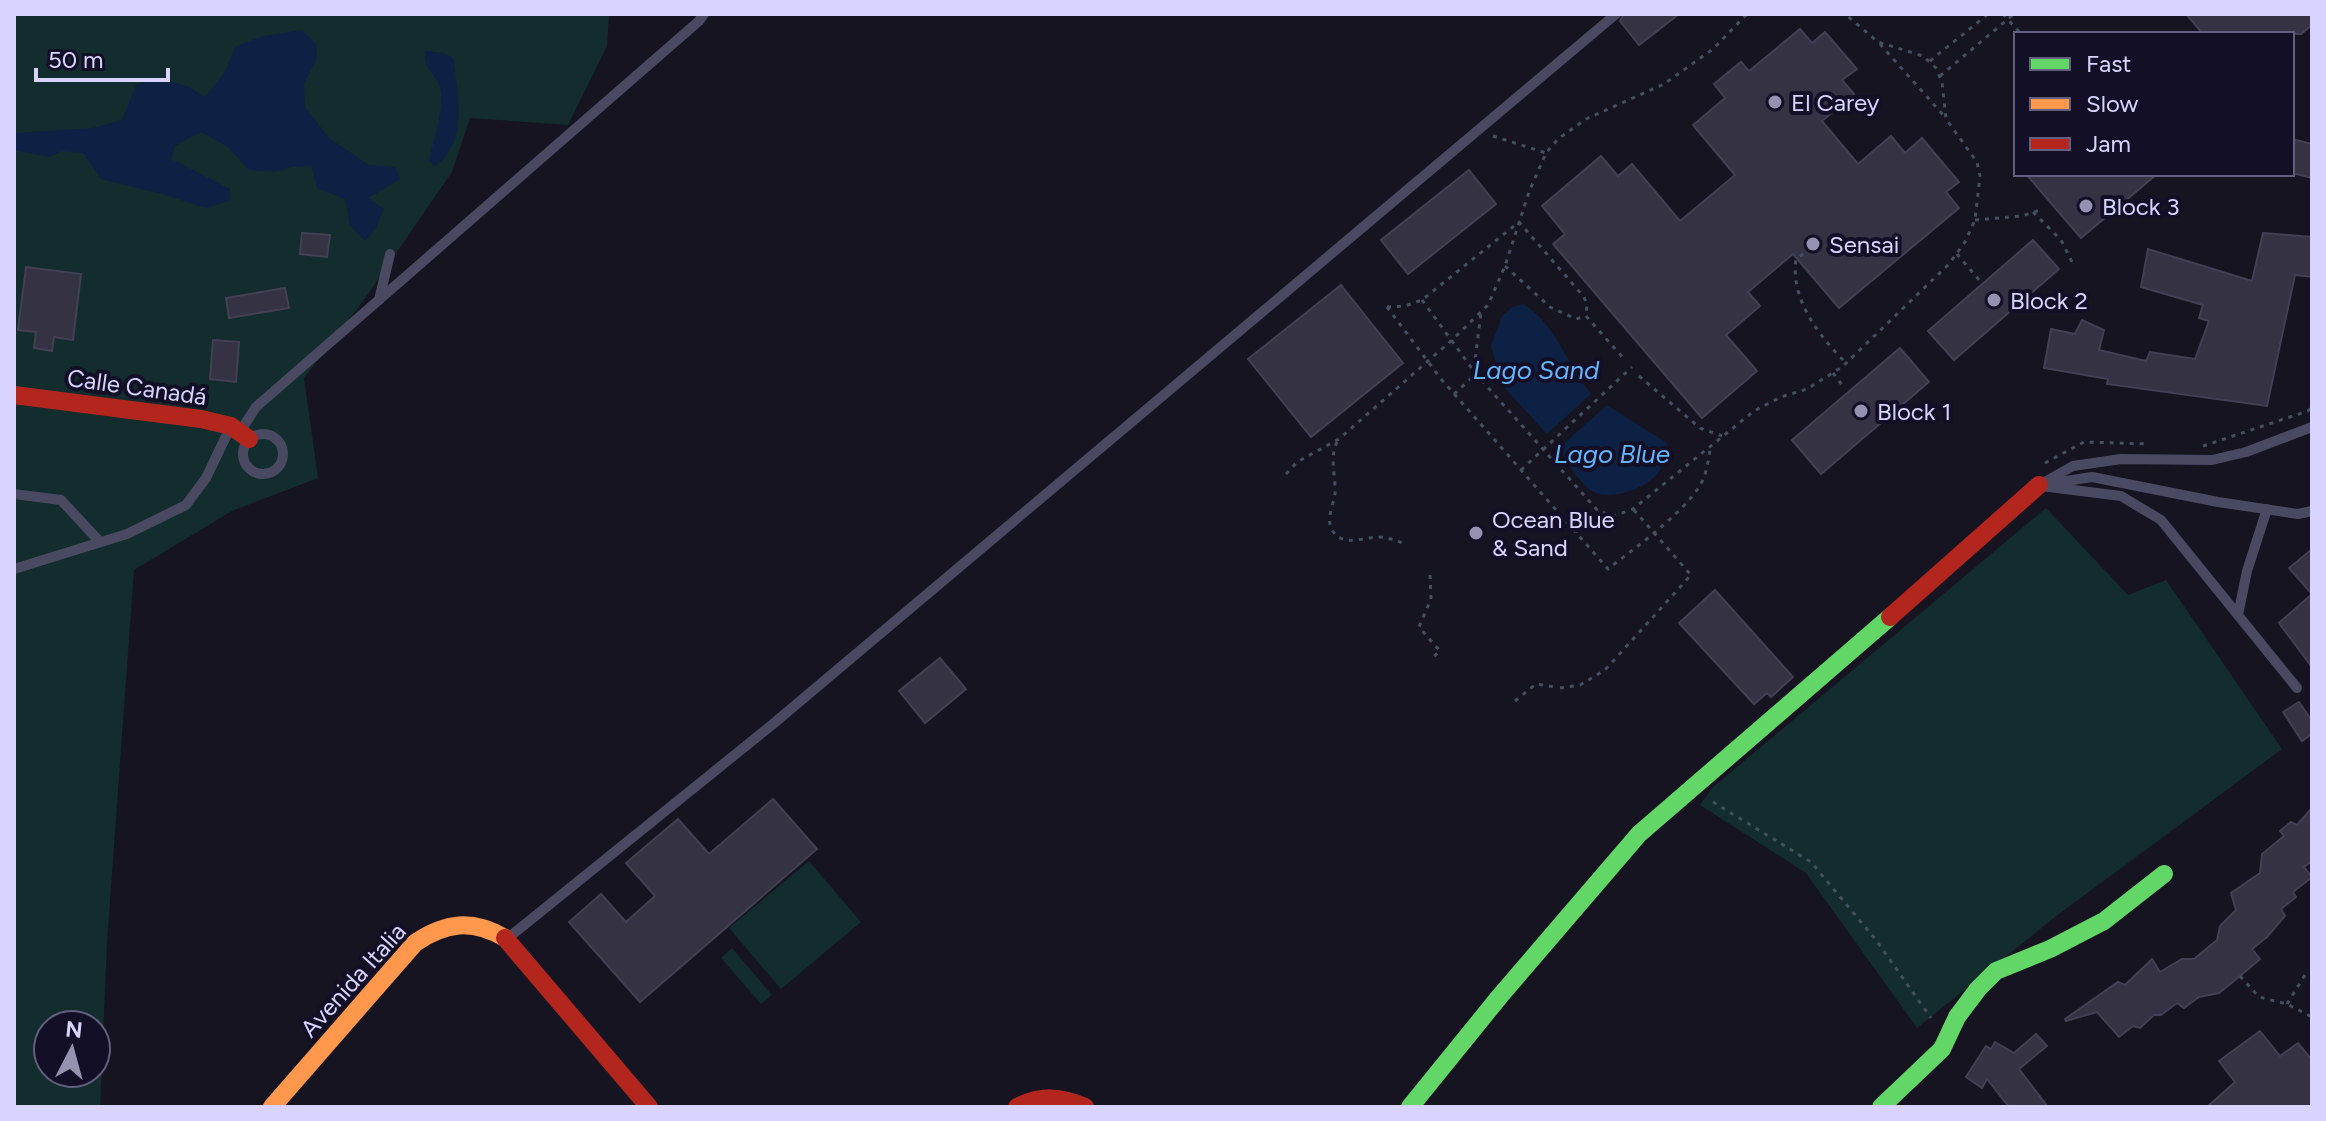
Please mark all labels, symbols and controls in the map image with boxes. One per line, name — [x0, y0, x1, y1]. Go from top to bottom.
scale bar — [36, 32, 168, 82]
legend — [2014, 32, 2294, 176]
text: 50 m — [48, 45, 104, 74]
text: Fast — [2086, 49, 2131, 78]
place label: El Carey — [1791, 88, 1880, 117]
text: Slow — [2086, 89, 2139, 118]
marker: El Carey — [1766, 93, 1784, 111]
text: Jam — [2086, 129, 2131, 158]
place label: Block 3 — [2102, 192, 2179, 221]
marker: Block 3 — [2077, 197, 2095, 215]
place label: Sensai — [1829, 230, 1899, 259]
marker: Sensai — [1804, 235, 1822, 253]
place label: Block 2 — [2010, 286, 2088, 315]
marker: Block 2 — [1985, 291, 2003, 309]
water label: Lago Sand — [1473, 354, 1600, 386]
street label: Calle Canadá — [65, 363, 209, 411]
place label: Block 1 — [1877, 397, 1951, 426]
marker: Block 1 — [1852, 402, 1870, 420]
water label: Lago Blue — [1554, 438, 1670, 470]
place label: Ocean Blue & Sand — [1492, 505, 1615, 562]
marker: Ocean Blue & Sand — [1467, 524, 1485, 542]
street label: Avenida Italia — [294, 917, 412, 1043]
north arrow — [32, 1009, 112, 1089]
text: N — [64, 1015, 84, 1044]

